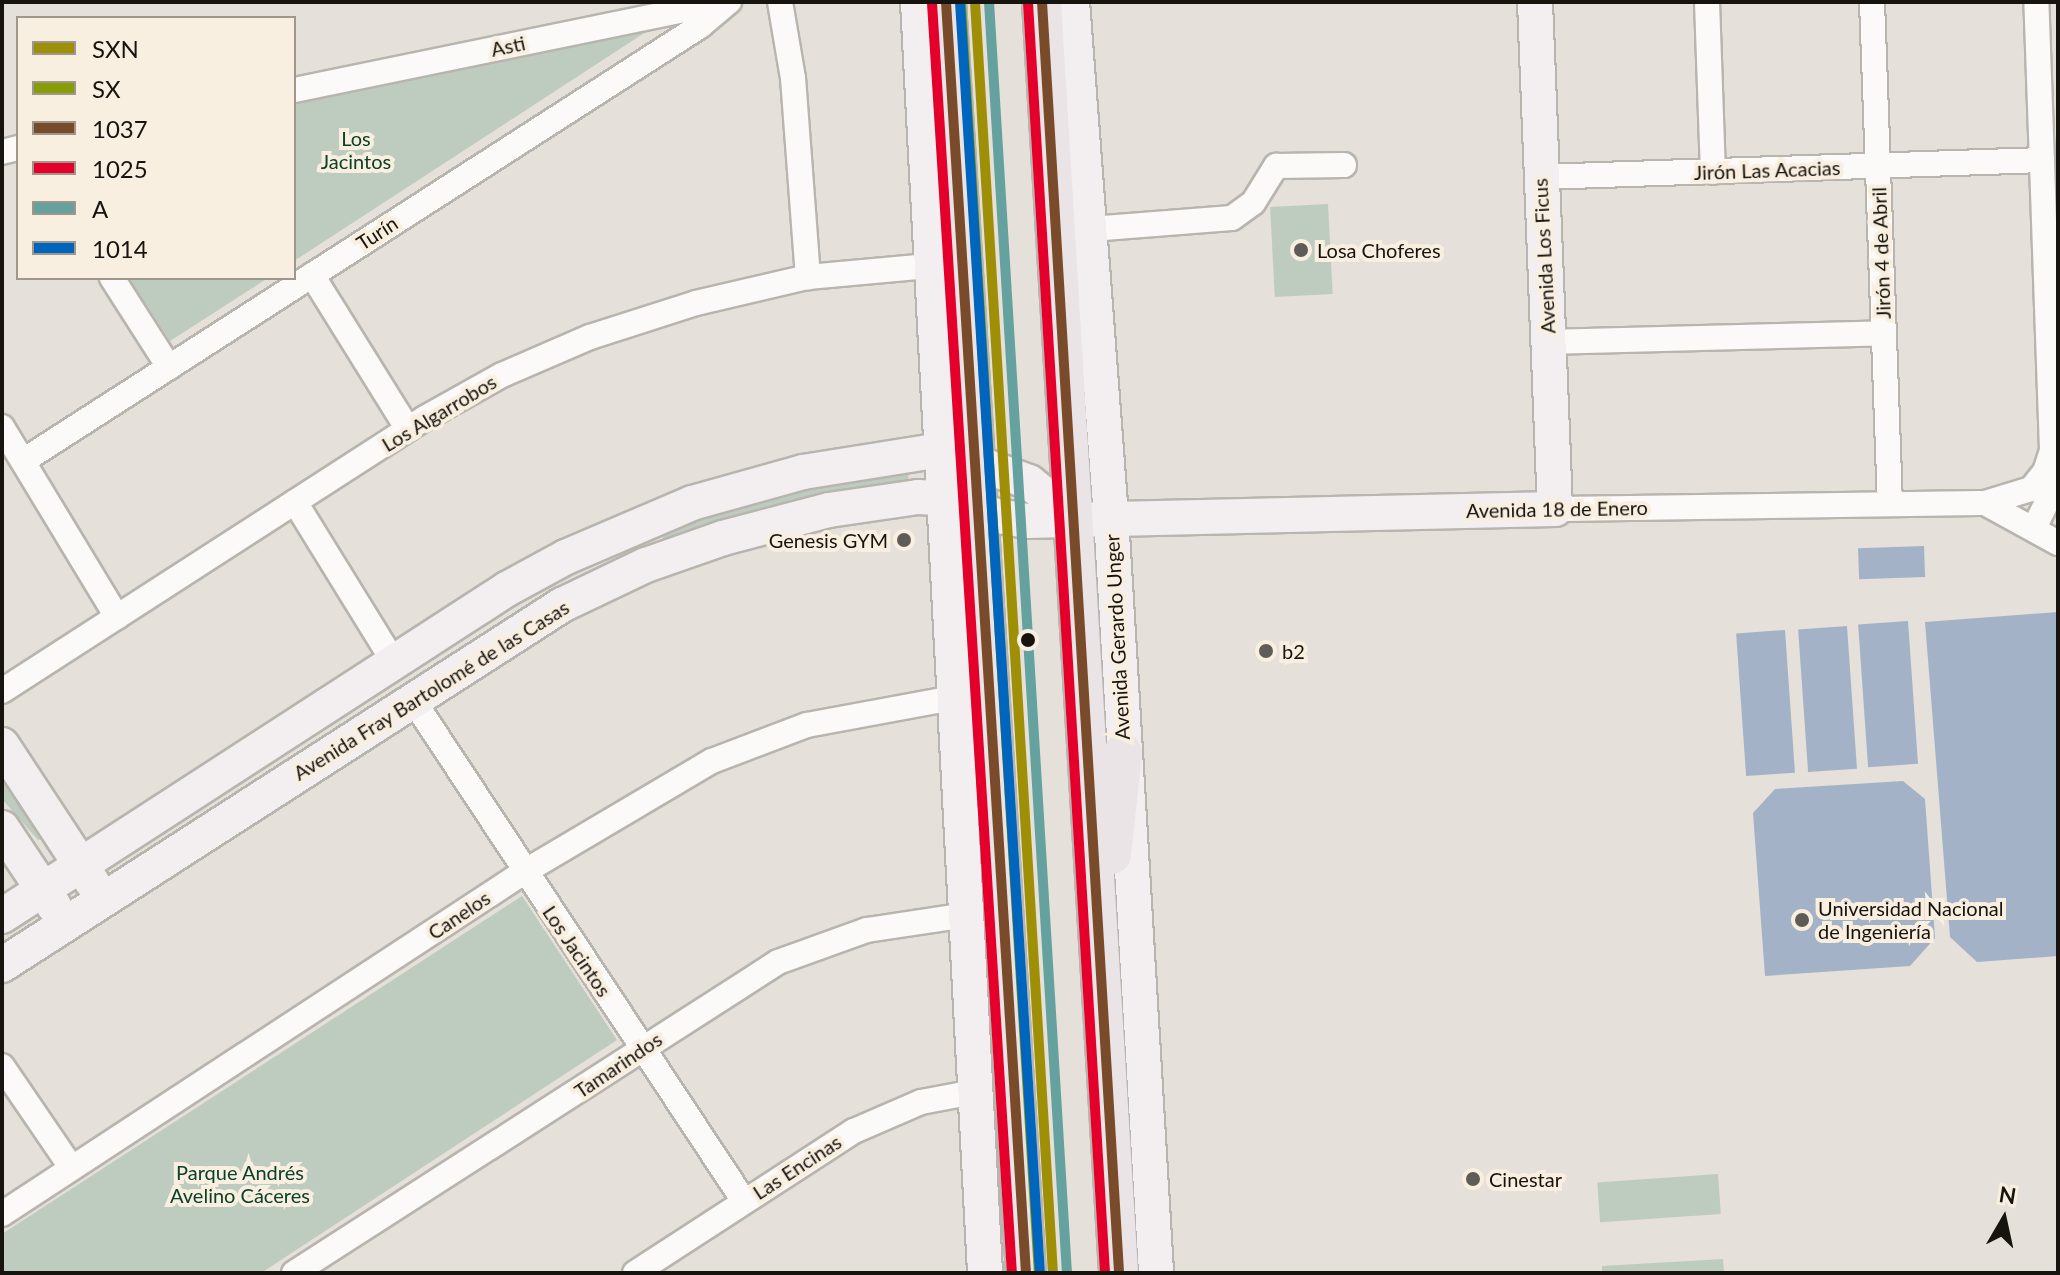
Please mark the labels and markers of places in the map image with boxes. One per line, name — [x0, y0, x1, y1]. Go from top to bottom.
place label: Losa Choferes — [1317, 238, 1441, 262]
marker: Losa Choferes — [1292, 241, 1310, 259]
place label: Genesis GYM — [769, 528, 888, 552]
marker: Genesis GYM — [895, 531, 913, 549]
unlabelled marker — [1020, 632, 1036, 648]
place label: b2 — [1282, 639, 1305, 663]
marker: b2 — [1257, 642, 1275, 660]
place label: Universidad Nacional de Ingeniería — [1818, 896, 2004, 943]
marker: Universidad Nacional de Ingeniería — [1793, 911, 1811, 929]
place label: Cinestar — [1489, 1167, 1562, 1191]
marker: Cinestar — [1464, 1170, 1482, 1188]

